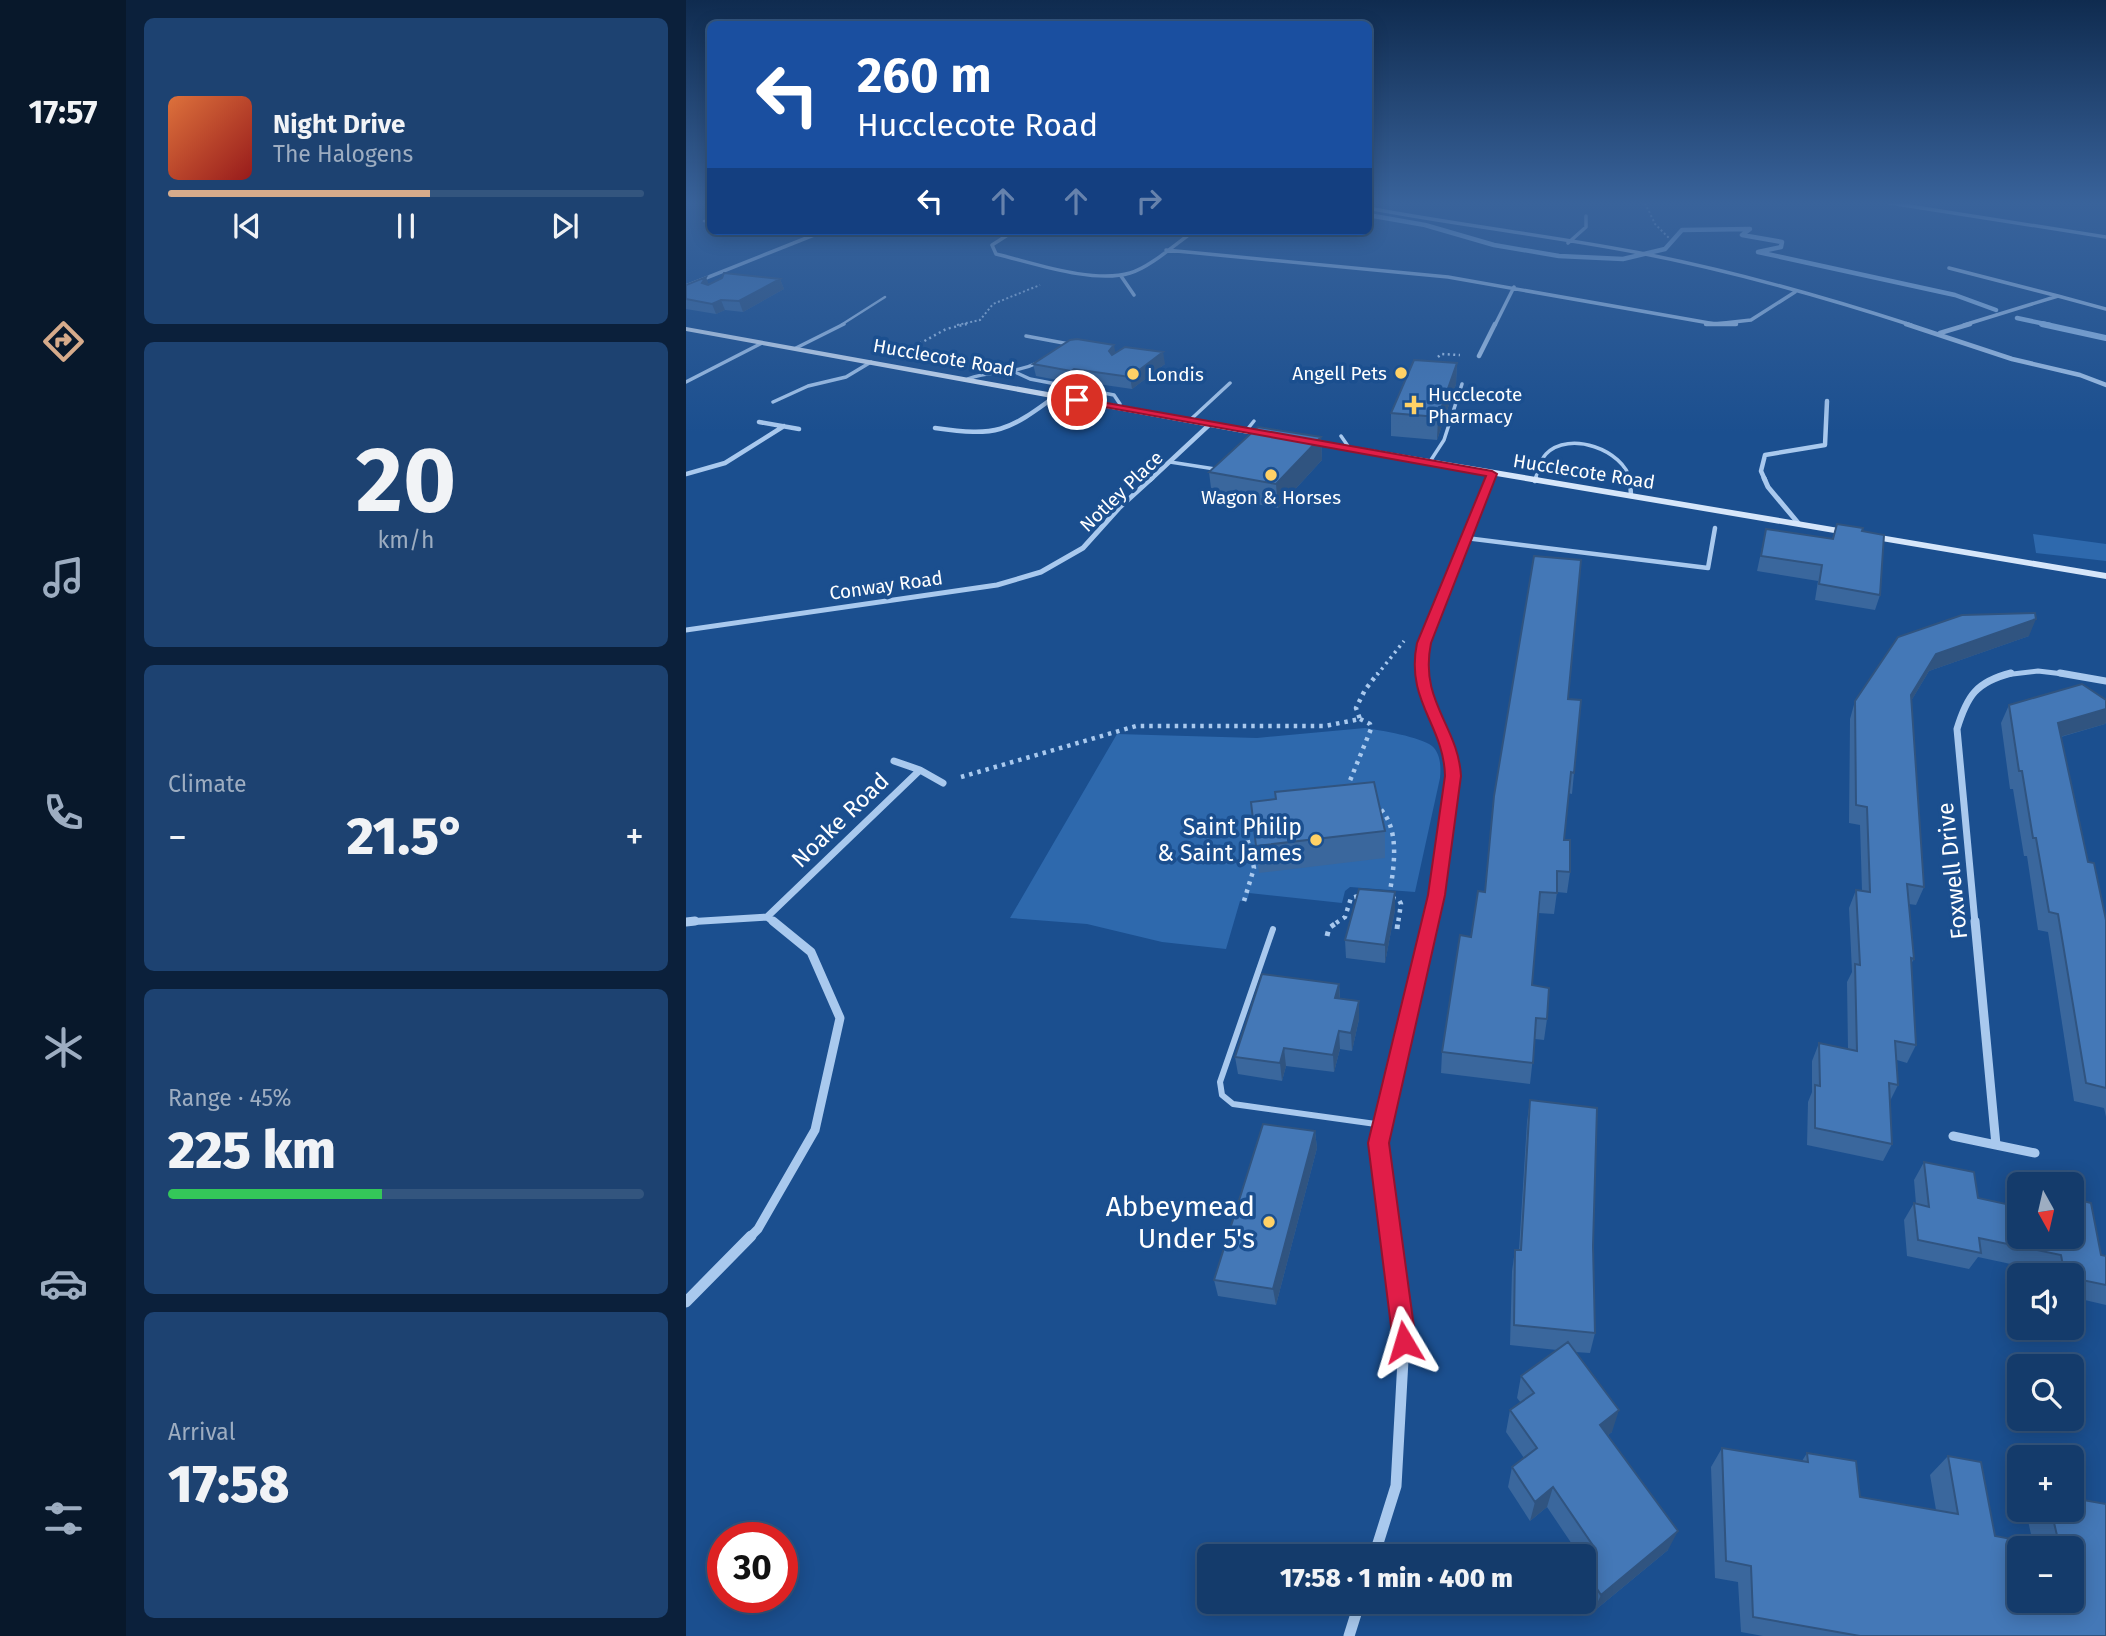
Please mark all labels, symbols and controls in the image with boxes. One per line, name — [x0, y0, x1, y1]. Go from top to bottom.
text: 260 m — [857, 46, 992, 105]
icon: left — [742, 49, 833, 140]
text: 17:57 — [29, 93, 98, 131]
text: Hucclecote Road — [857, 106, 1098, 144]
text: Night Drive — [273, 109, 405, 140]
text: The Halogens — [273, 140, 413, 168]
icon: left — [911, 182, 949, 220]
icon: ahead — [984, 182, 1022, 220]
icon: ahead — [1057, 182, 1095, 220]
icon: right — [1130, 182, 1168, 220]
icon: previous — [228, 207, 266, 245]
icon: pause — [387, 207, 425, 245]
icon: next — [546, 207, 584, 245]
icon: directions — [39, 317, 88, 366]
street label: Hucclecote Road — [871, 334, 1016, 381]
place label: Angell Pets — [1292, 362, 1387, 385]
place label: Londis — [1147, 363, 1204, 386]
marker: Angell Pets — [1393, 365, 1409, 381]
marker: Londis — [1125, 366, 1141, 382]
pin — [1047, 370, 1107, 430]
icon: arrive — [1058, 381, 1096, 419]
place label: Hucclecote Pharmacy — [1428, 383, 1522, 428]
marker: Hucclecote Pharmacy — [1406, 397, 1422, 413]
text: 20 — [356, 426, 456, 535]
street label: Notley Place — [1075, 446, 1168, 537]
street label: Hucclecote Road — [1511, 449, 1656, 494]
marker: Wagon & Horses — [1263, 467, 1279, 483]
place label: Wagon & Horses — [1201, 486, 1341, 509]
text: km/h — [378, 526, 434, 554]
icon: music — [39, 553, 88, 602]
street label: Conway Road — [828, 566, 944, 605]
street label: Noake Road — [785, 767, 895, 873]
text: Climate — [168, 770, 247, 798]
icon: phone — [39, 788, 88, 837]
street label: Foxwell Drive — [1931, 801, 1973, 941]
text: 21.5° — [347, 805, 465, 868]
place label: Saint Philip & Saint James — [1157, 813, 1302, 867]
text: − — [168, 814, 187, 860]
text: + — [625, 814, 644, 860]
marker: Saint Philip & Saint James — [1308, 832, 1324, 848]
icon: climate — [39, 1023, 88, 1072]
text: Range · 45% — [168, 1084, 292, 1112]
text: 225 km — [168, 1119, 336, 1182]
north arrow — [2007, 1172, 2084, 1250]
map controls — [2007, 1172, 2084, 1613]
place label: Abbeymead Under 5's — [1106, 1190, 1255, 1255]
marker: Abbeymead Under 5's — [1261, 1214, 1277, 1230]
icon: car — [39, 1259, 88, 1308]
button: sound — [2007, 1263, 2084, 1340]
position arrow — [1367, 1305, 1441, 1379]
button: search — [2007, 1354, 2084, 1431]
text: Arrival — [168, 1418, 235, 1446]
button: + — [2007, 1445, 2084, 1522]
text: 17:58 — [168, 1453, 289, 1516]
icon: filters — [39, 1494, 88, 1543]
speed limit sign: 30 — [707, 1522, 798, 1613]
button: − — [2007, 1536, 2084, 1613]
text: 17:58 · 1 min · 400 m — [1280, 1563, 1513, 1594]

